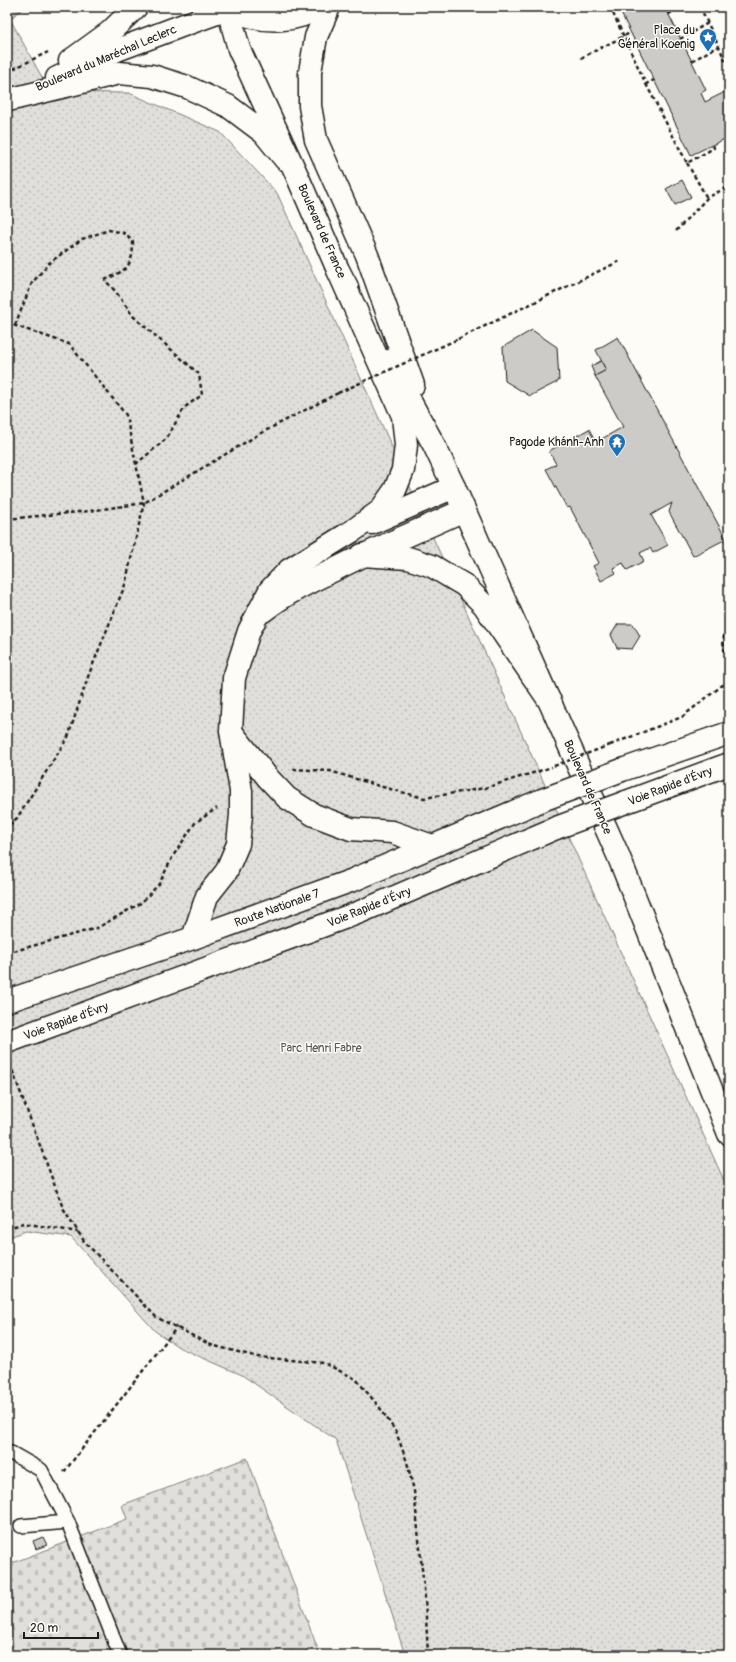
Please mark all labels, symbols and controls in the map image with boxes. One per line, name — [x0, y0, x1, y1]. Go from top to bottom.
street label: Boulevard du Maréchal Leclerc — [33, 22, 179, 95]
place label: Place du Général Koenig — [618, 23, 695, 52]
place icon: Place du Général Koenig — [698, 27, 718, 52]
street label: Boulevard de France — [294, 182, 349, 281]
temple icon: Pagode Khánh-Anh — [607, 432, 627, 457]
place label: Pagode Khánh-Anh — [509, 435, 604, 450]
street label: Boulevard de France — [560, 738, 615, 837]
street label: Voie Rapide d'Évry — [626, 763, 714, 809]
street label: Voie Rapide d'Évry — [325, 883, 413, 931]
street label: Route Nationale 7 — [233, 886, 322, 931]
street label: Voie Rapide d'Évry — [21, 998, 111, 1044]
park label: Parc Henri Fabre — [280, 1041, 362, 1056]
scale bar — [24, 1614, 98, 1640]
text: 20 m — [30, 1621, 59, 1636]

